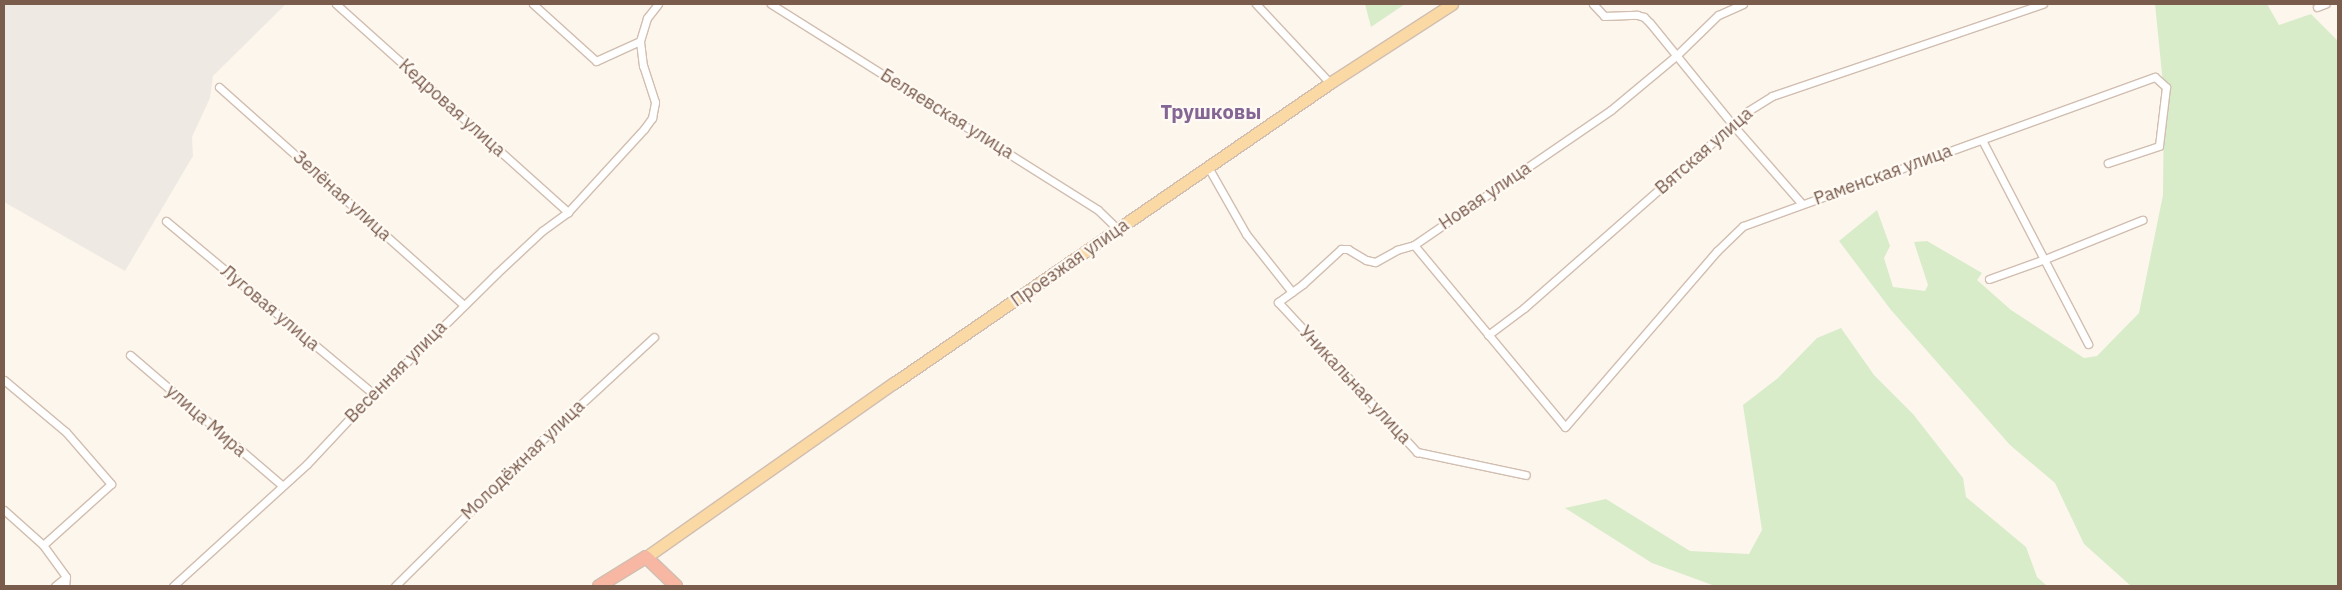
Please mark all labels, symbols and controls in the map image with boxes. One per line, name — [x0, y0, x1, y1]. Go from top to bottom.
street label: Кедровая улица — [394, 55, 510, 161]
street label: Беляевская улица — [876, 64, 1018, 164]
district label: Трушковы — [1161, 99, 1261, 123]
street label: Вятская улица — [1651, 103, 1757, 199]
street label: Раменская улица — [1811, 140, 1955, 210]
street label: Зелёная улица — [288, 146, 396, 246]
street label: Новая улица — [1435, 157, 1535, 235]
street label: Проезжая улица — [1007, 214, 1133, 312]
street label: Луговая улица — [216, 260, 324, 356]
street label: Весенняя улица — [341, 317, 451, 427]
street label: Уникальная улица — [1295, 321, 1415, 449]
street label: улица Мира — [161, 380, 251, 462]
street label: Молодёжная улица — [457, 396, 589, 524]

